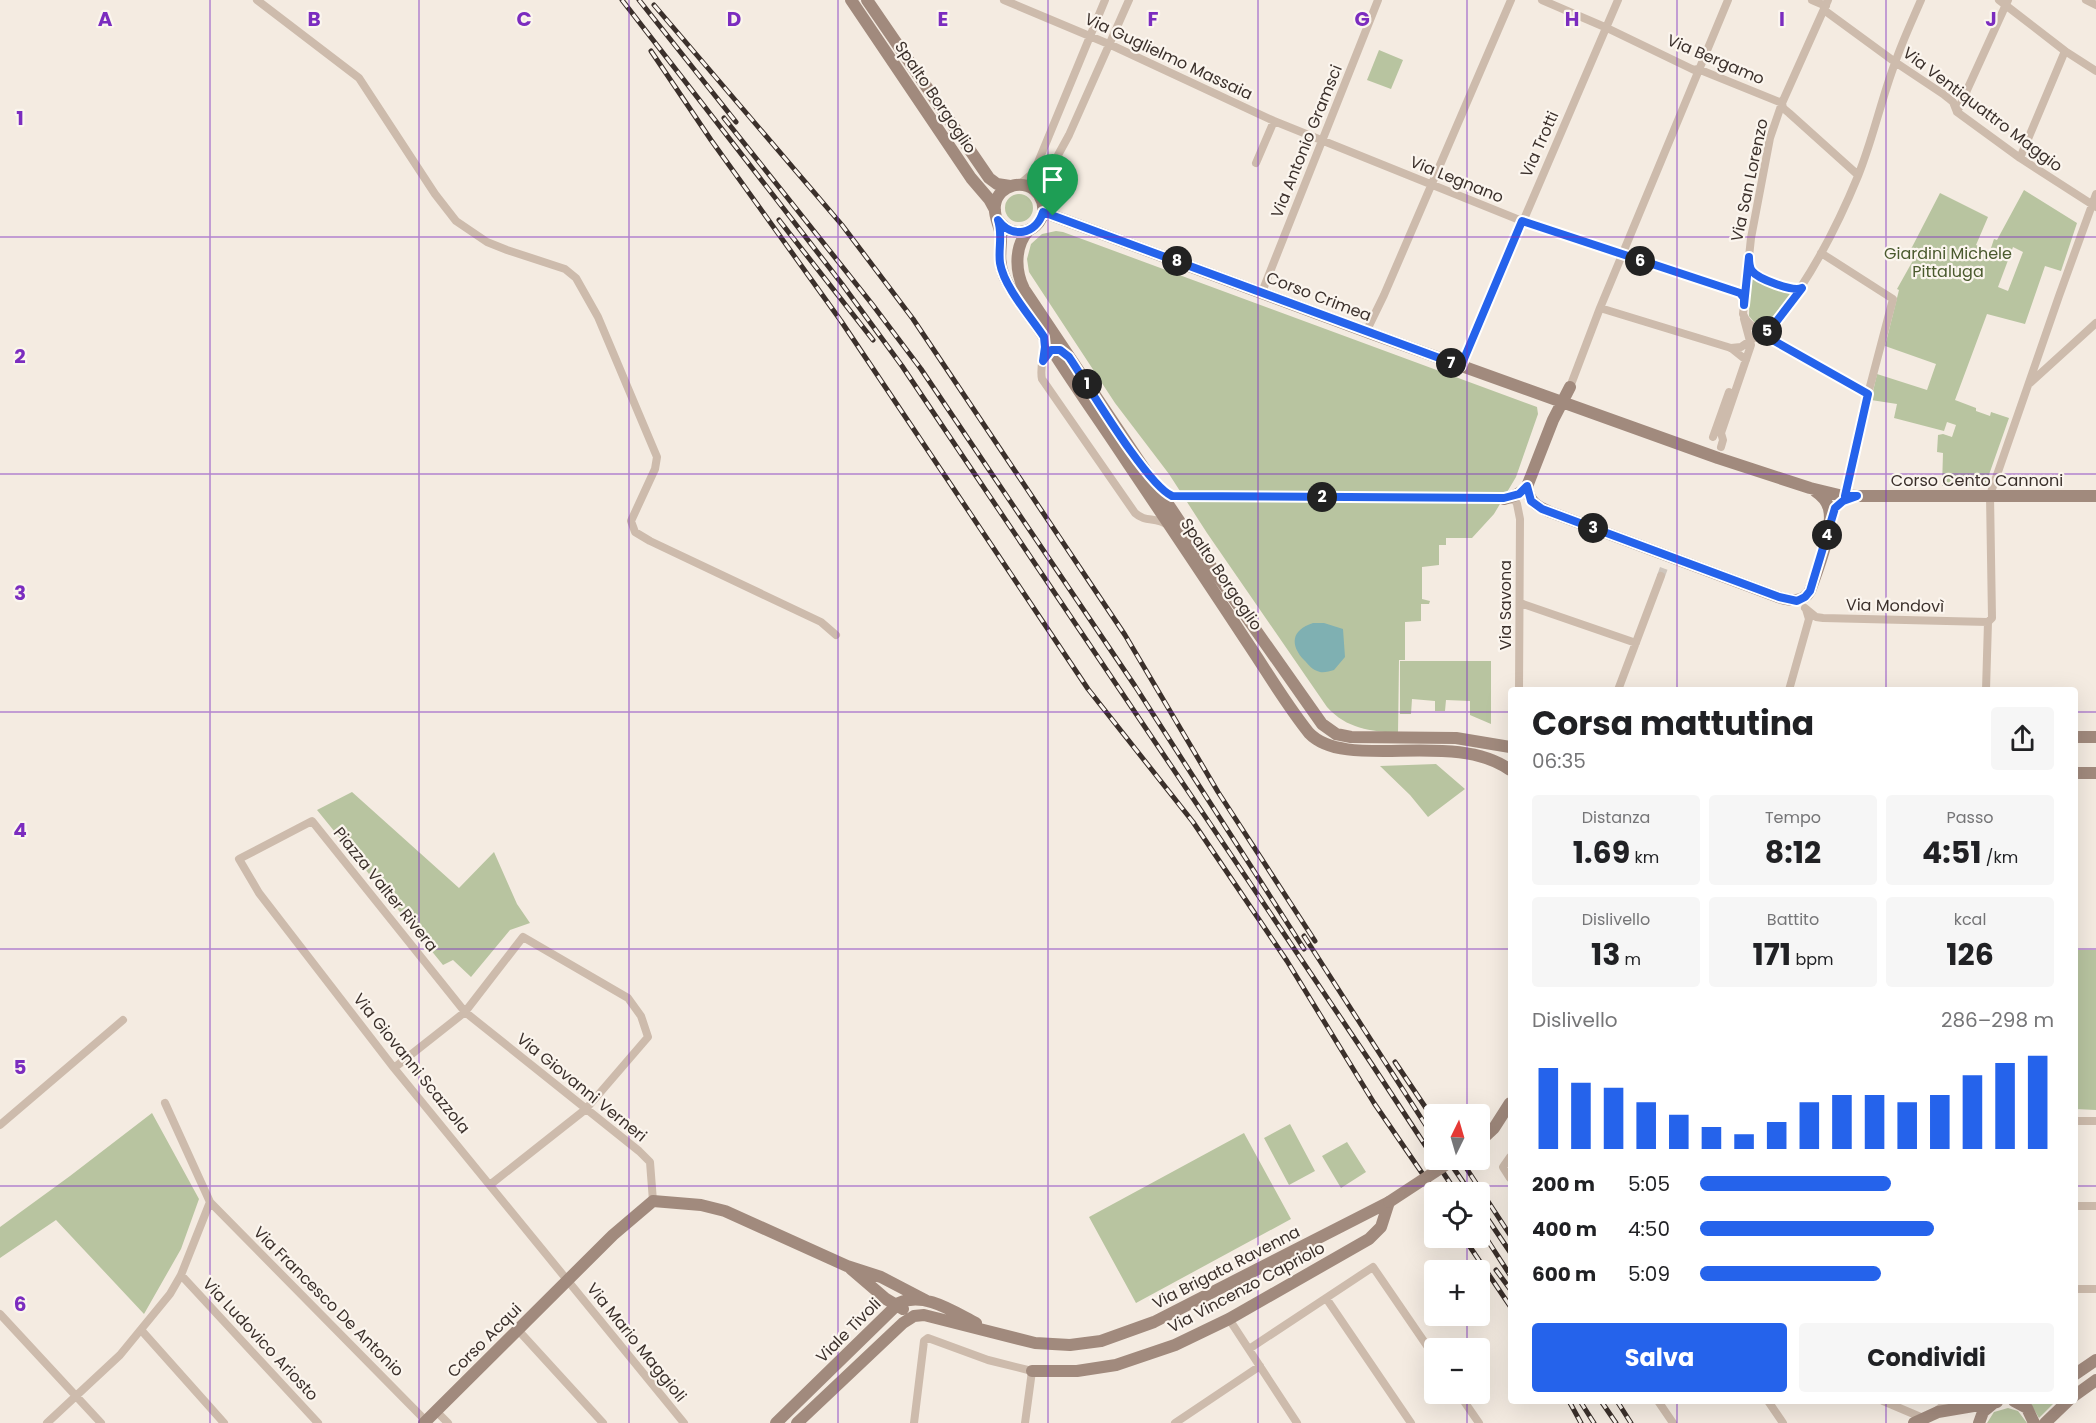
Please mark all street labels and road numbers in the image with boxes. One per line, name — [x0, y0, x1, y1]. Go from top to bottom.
street label: Via Guglielmo Massaia — [1081, 7, 1257, 106]
street label: Via Bergamo — [1663, 29, 1768, 90]
street label: Spalto Borgoglio — [889, 36, 982, 158]
street label: Via Ventiquattro Maggio — [1898, 42, 2067, 177]
street label: Via Antonio Gramsci — [1265, 61, 1348, 221]
street label: Via Trotti — [1515, 107, 1564, 181]
street label: Via San Lorenzo — [1725, 116, 1774, 244]
street label: Via Legnano — [1407, 150, 1507, 209]
street label: Corso Crimea — [1263, 266, 1375, 327]
street label: Corso Cento Cannoni — [1891, 469, 2063, 492]
street label: Spalto Borgoglio — [1175, 513, 1268, 635]
street label: Via Savona — [1494, 560, 1517, 650]
street label: Via Mondovì — [1846, 593, 1944, 618]
street label: Piazza Valter Rivera — [328, 822, 443, 957]
street label: Via Giovanni Scazzola — [348, 988, 475, 1138]
street label: Via Giovanni Verneri — [512, 1028, 652, 1147]
street label: Via Brigata Ravenna — [1148, 1220, 1304, 1315]
street label: Via Francesco De Antonio — [248, 1221, 409, 1382]
street label: Via Vincenzo Capriolo — [1164, 1236, 1329, 1339]
street label: Via Ludovico Ariosto — [197, 1273, 324, 1406]
street label: Via Mario Maggioli — [581, 1278, 692, 1407]
street label: Viale Tivoli — [811, 1293, 886, 1368]
street label: Corso Acqui — [442, 1298, 527, 1383]

